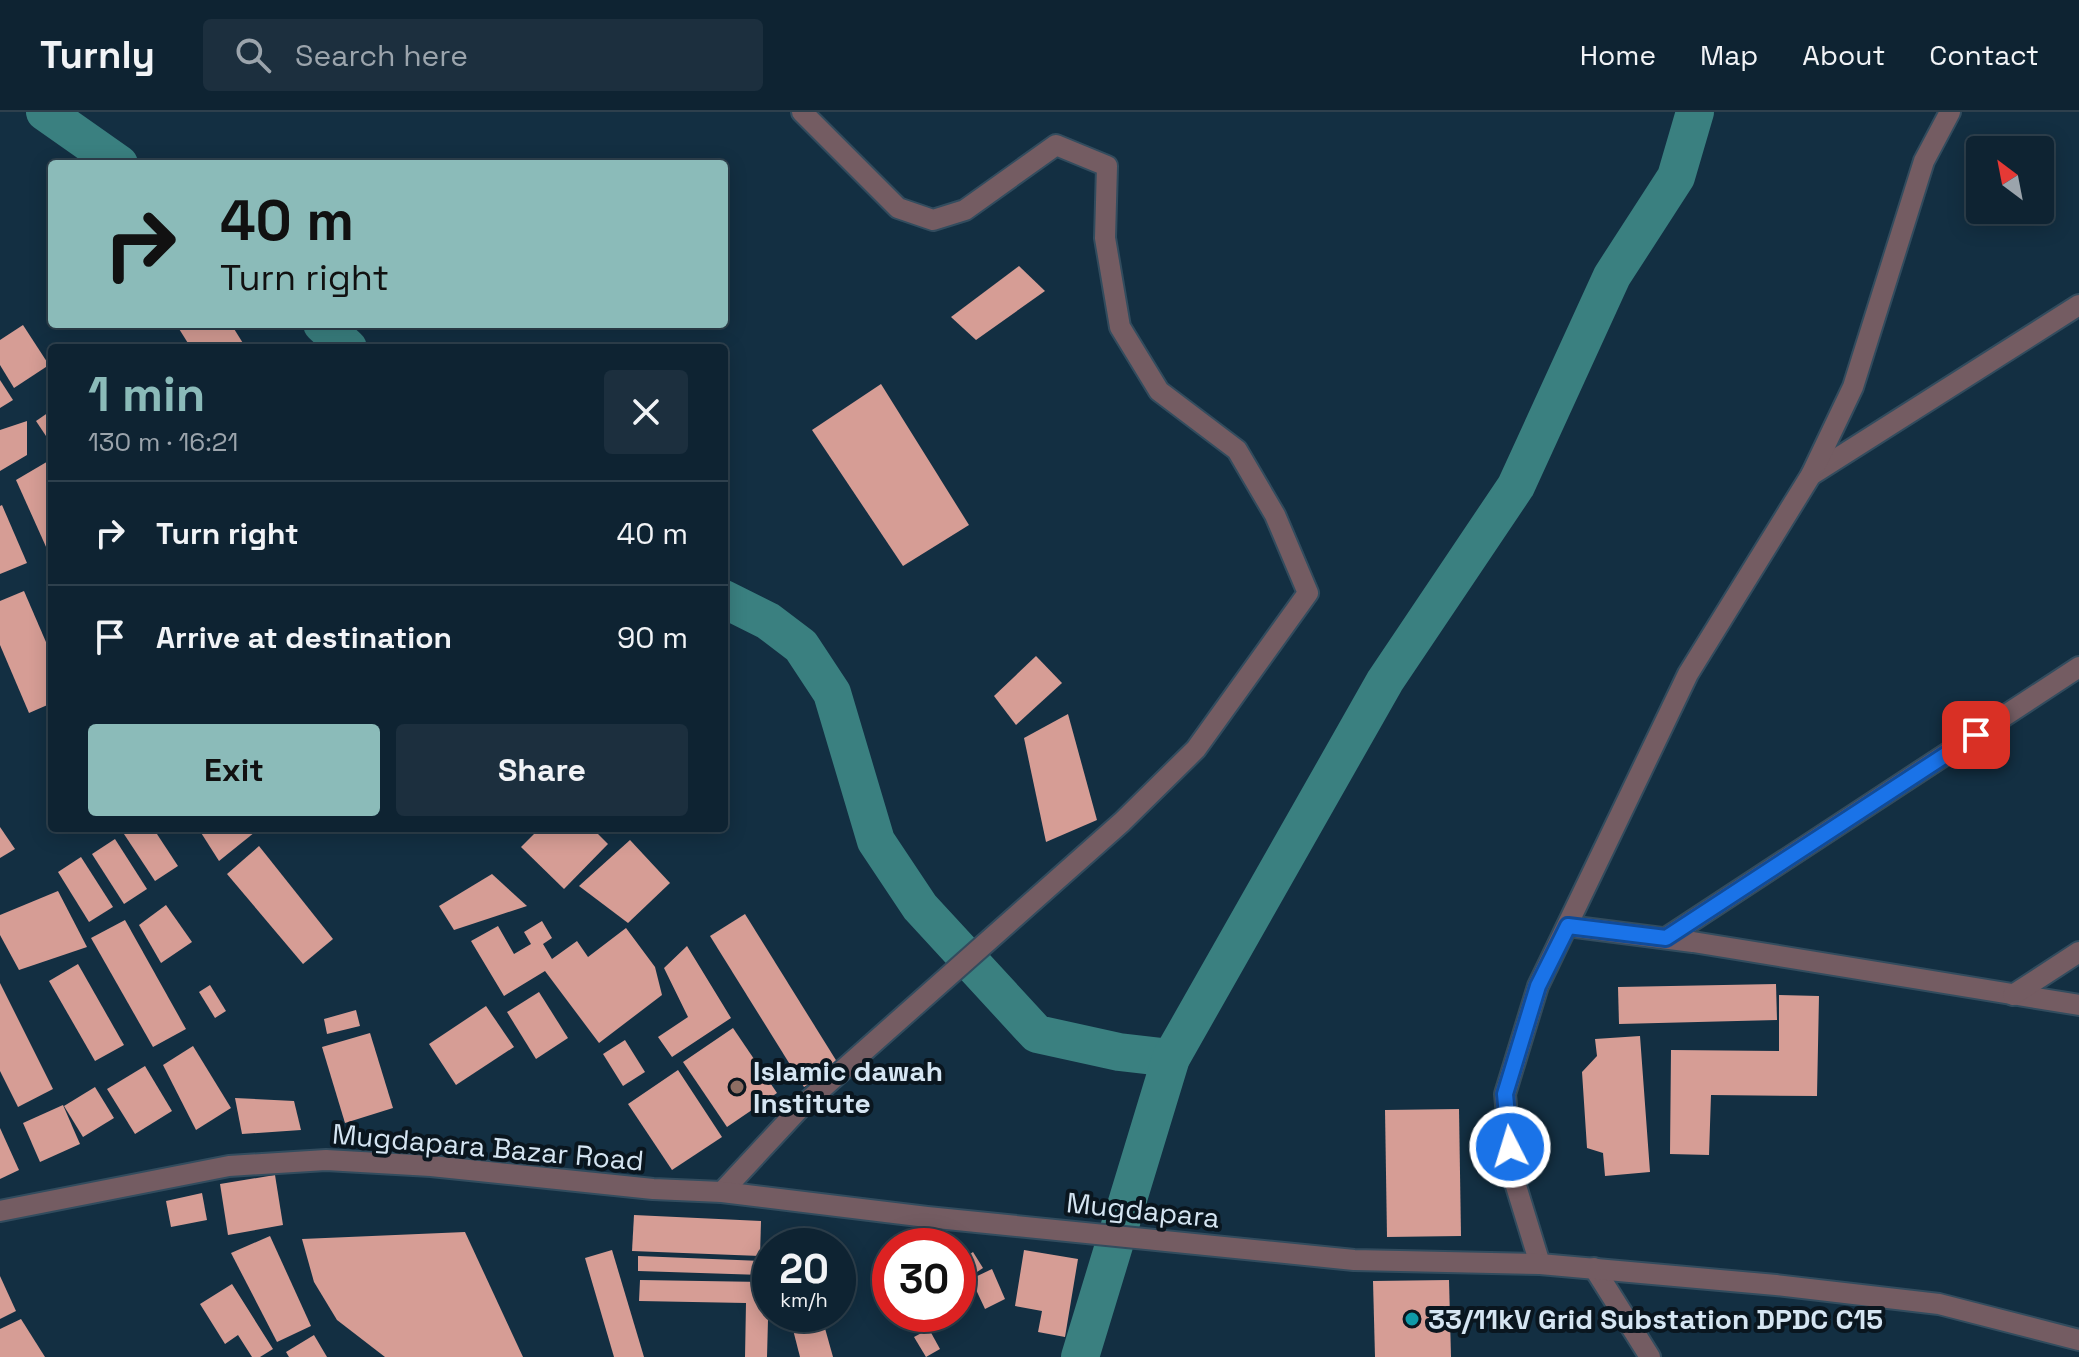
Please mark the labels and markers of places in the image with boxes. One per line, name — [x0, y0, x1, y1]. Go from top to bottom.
pin — [1942, 701, 2010, 769]
place label: Islamic dawah Institute — [753, 1053, 943, 1121]
marker: Islamic dawah Institute — [728, 1078, 746, 1096]
place label: 33/11kV Grid Substation DPDC C15 — [1428, 1301, 1883, 1337]
marker: 33/11kV Grid Substation DPDC C15 — [1403, 1310, 1421, 1328]

